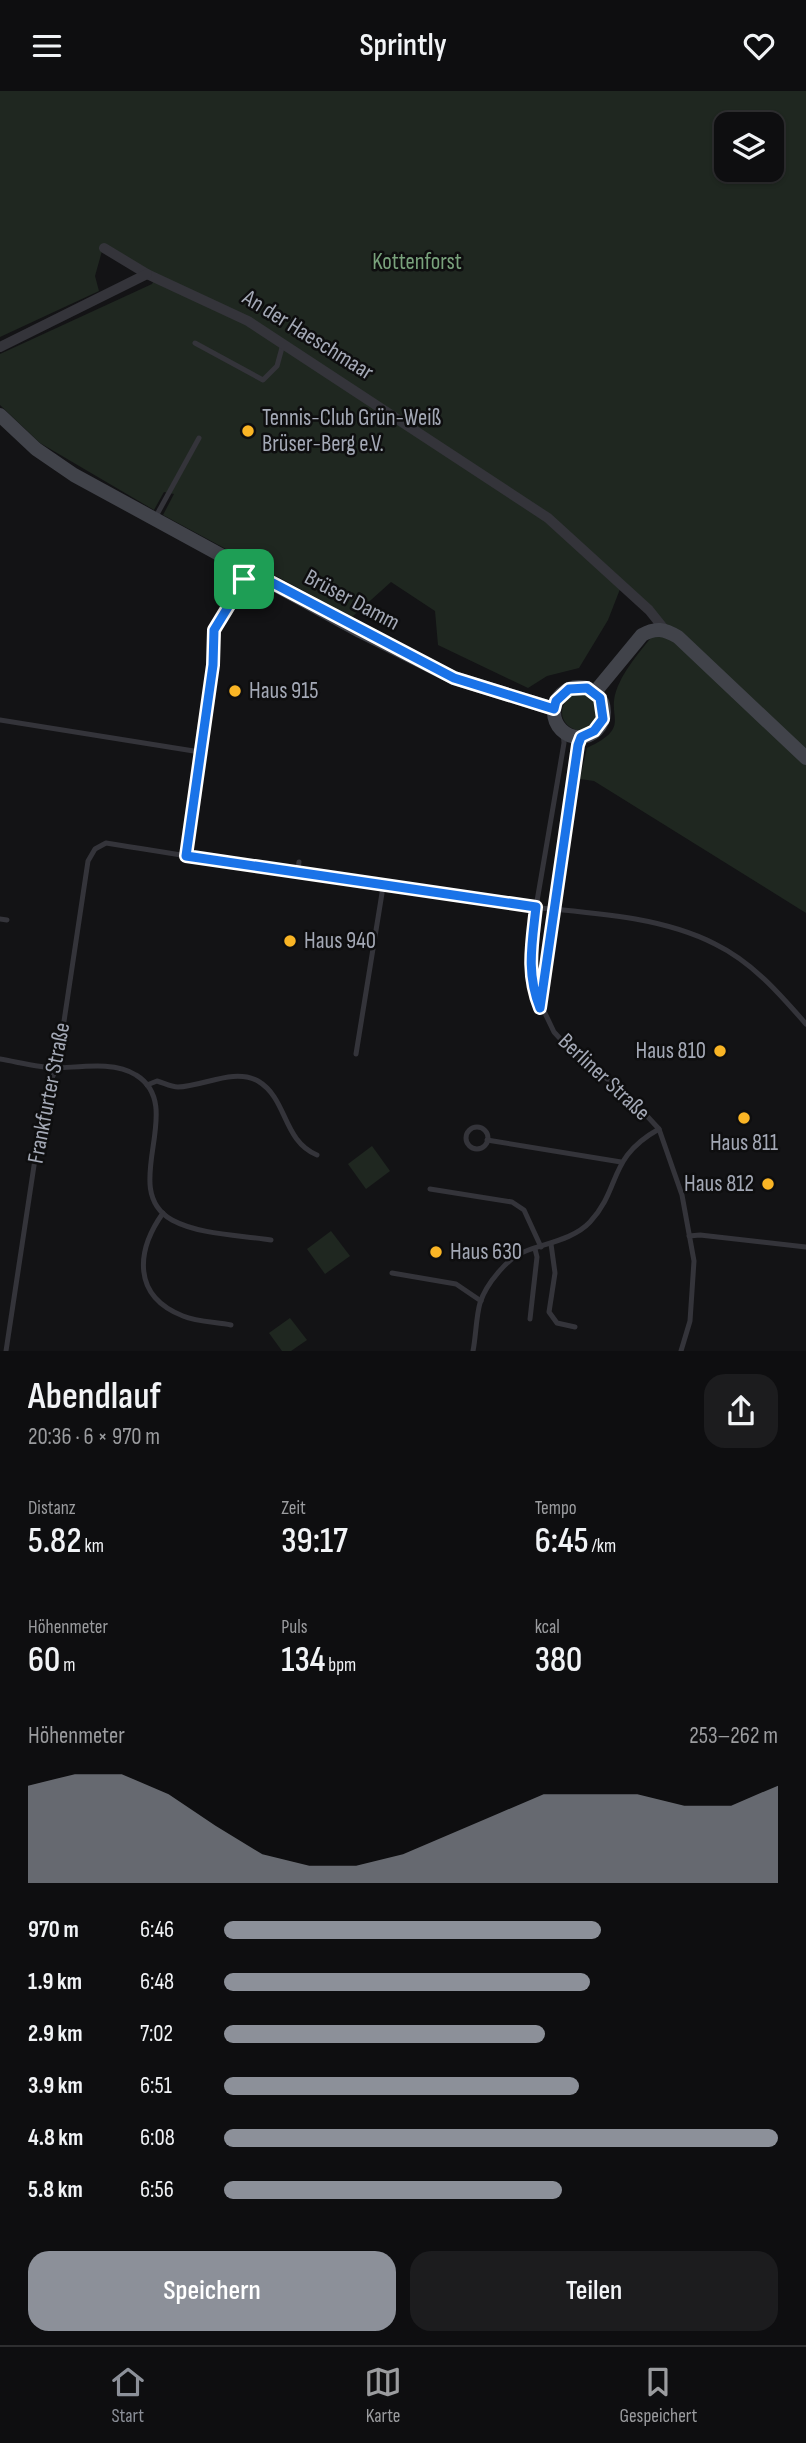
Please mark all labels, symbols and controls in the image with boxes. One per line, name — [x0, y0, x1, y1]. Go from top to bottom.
text: Sprintly — [359, 26, 447, 65]
icon: menu — [28, 27, 66, 65]
icon: heart — [740, 27, 778, 65]
map controls — [714, 112, 784, 182]
button: layers — [714, 112, 784, 182]
park label: Kottenforst — [372, 248, 462, 276]
street label: An der Haeschmaar — [237, 283, 379, 387]
place label: Tennis-Club Grün-Weiß Brüser-Berg e.V. — [262, 404, 442, 458]
marker: Tennis-Club Grün-Weiß Brüser-Berg e.V. — [240, 423, 256, 439]
pin — [214, 549, 274, 609]
icon: arrive — [225, 560, 263, 598]
street label: Brüser Damm — [300, 563, 404, 637]
place label: Haus 915 — [249, 677, 319, 705]
marker: Haus 915 — [227, 683, 243, 699]
place label: Haus 940 — [304, 927, 376, 955]
marker: Haus 940 — [282, 933, 298, 949]
street label: Frankfurter Straße — [22, 1020, 76, 1166]
street label: Berliner Straße — [552, 1027, 656, 1127]
place label: Haus 810 — [636, 1037, 706, 1065]
marker: Haus 810 — [712, 1043, 728, 1059]
marker: Haus 811 — [736, 1110, 752, 1126]
place label: Haus 811 — [710, 1129, 778, 1157]
place label: Haus 812 — [684, 1170, 754, 1198]
marker: Haus 812 — [760, 1176, 776, 1192]
place label: Haus 630 — [450, 1238, 522, 1266]
marker: Haus 630 — [428, 1244, 444, 1260]
text: Abendlauf — [28, 1374, 161, 1419]
button: share — [704, 1374, 778, 1448]
text: 20:36 · 6 × 970 m — [28, 1423, 160, 1451]
text: Distanz — [28, 1497, 76, 1520]
text: Zeit — [281, 1497, 306, 1520]
text: Tempo — [535, 1497, 577, 1520]
text: 5.82 — [28, 1520, 81, 1563]
text: 39:17 — [281, 1520, 348, 1563]
text: 6:45 — [535, 1520, 588, 1563]
text: km — [81, 1535, 104, 1558]
text: /km — [588, 1535, 616, 1558]
text: Höhenmeter — [28, 1616, 108, 1639]
text: Puls — [281, 1616, 308, 1639]
text: kcal — [535, 1616, 560, 1639]
text: 60 — [28, 1639, 60, 1682]
text: 134 — [281, 1639, 325, 1682]
text: 380 — [535, 1639, 582, 1682]
text: m — [60, 1654, 75, 1677]
text: bpm — [325, 1654, 356, 1677]
text: Höhenmeter — [28, 1722, 125, 1750]
text: 253–262 m — [689, 1722, 778, 1750]
text: 970 m — [28, 1916, 79, 1944]
text: 6:46 — [140, 1916, 174, 1944]
text: 1.9 km — [28, 1968, 82, 1996]
text: 6:48 — [140, 1968, 174, 1996]
text: 2.9 km — [28, 2020, 82, 2048]
text: 7:02 — [140, 2020, 173, 2048]
text: 3.9 km — [28, 2072, 83, 2100]
text: 6:51 — [140, 2072, 172, 2100]
text: 4.8 km — [28, 2124, 83, 2152]
text: 6:08 — [140, 2124, 175, 2152]
text: 5.8 km — [28, 2176, 83, 2204]
text: 6:56 — [140, 2176, 174, 2204]
button: Speichern — [28, 2251, 396, 2331]
button: Teilen — [410, 2251, 778, 2331]
tab: Start — [109, 2363, 147, 2428]
tab: Karte — [364, 2363, 402, 2428]
tab: Gespeichert — [619, 2363, 697, 2428]

